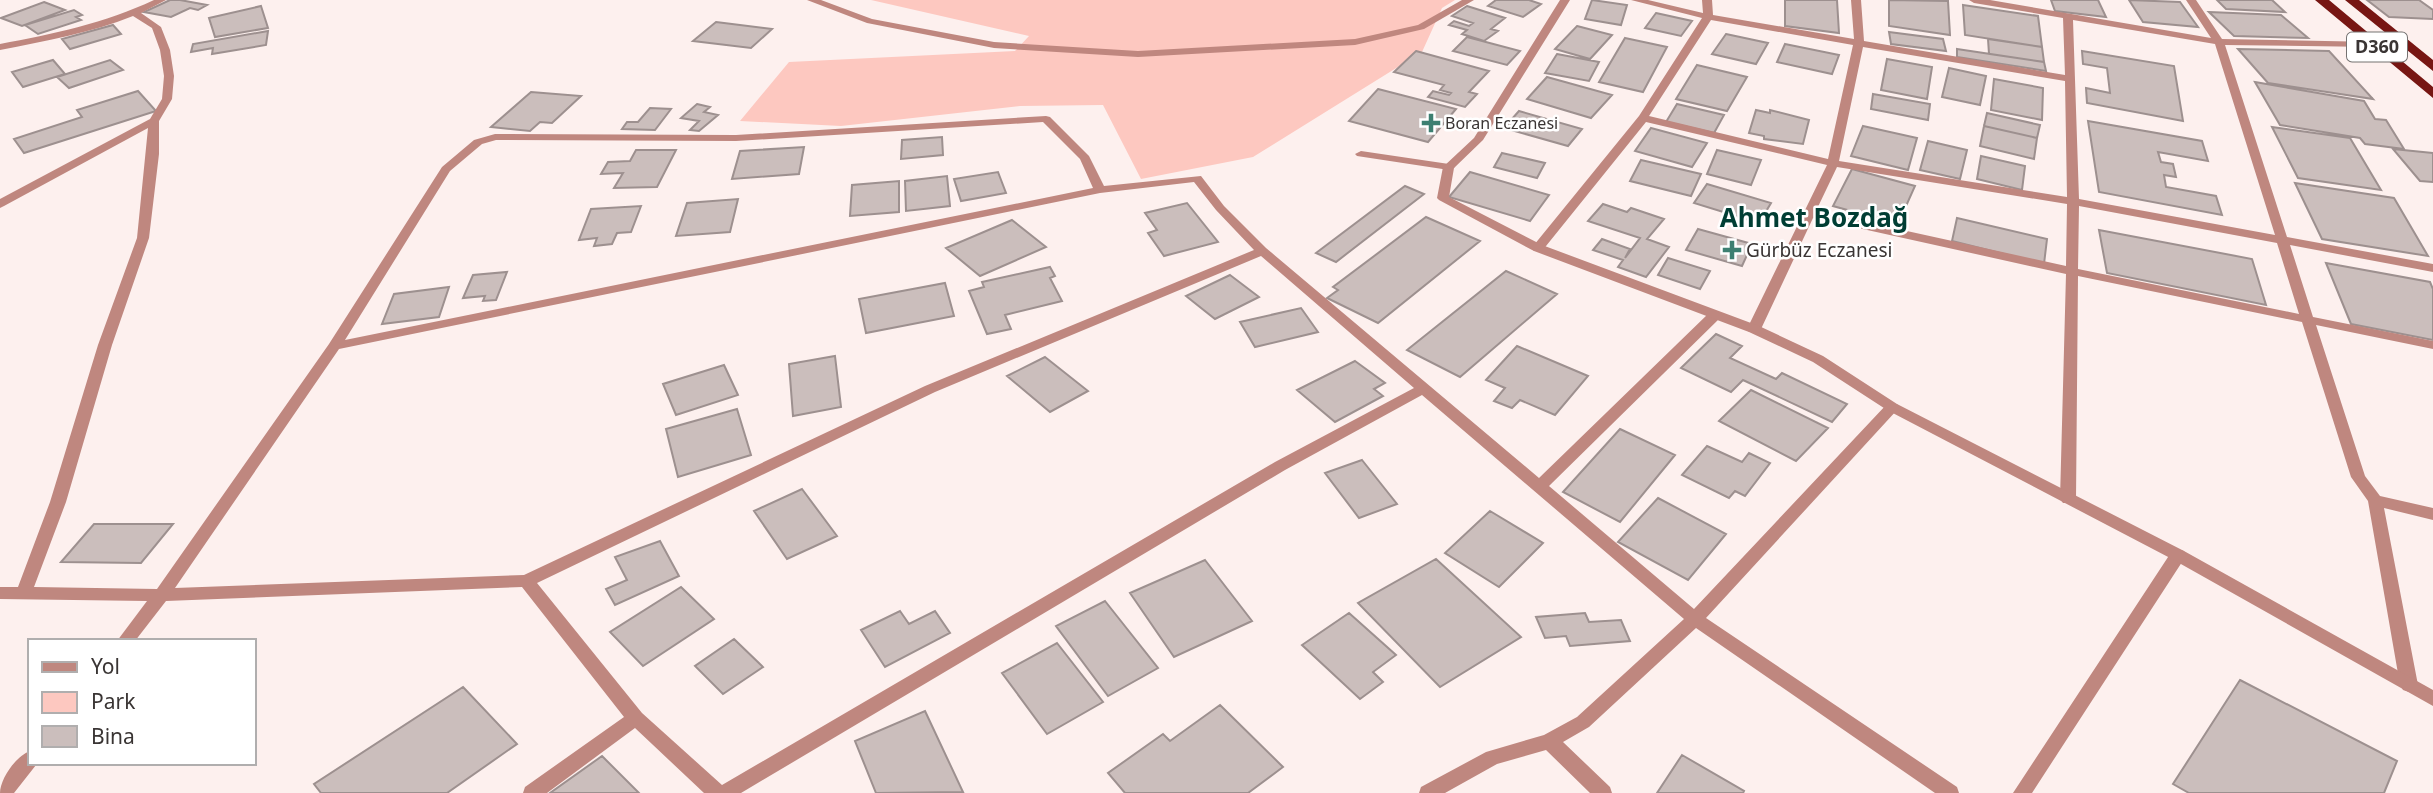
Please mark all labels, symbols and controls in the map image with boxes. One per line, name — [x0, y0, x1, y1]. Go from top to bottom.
road number: D360 — [2347, 32, 2407, 62]
place label: Boran Eczanesi — [1445, 112, 1558, 134]
marker: Boran Eczanesi — [1423, 115, 1439, 131]
district label: Ahmet Bozdağ — [1720, 199, 1908, 235]
place label: Gürbüz Eczanesi — [1746, 237, 1892, 263]
marker: Gürbüz Eczanesi — [1724, 242, 1740, 258]
legend — [28, 639, 256, 765]
text: Yol — [91, 652, 120, 680]
text: Park — [91, 687, 136, 715]
text: Bina — [91, 722, 135, 750]

